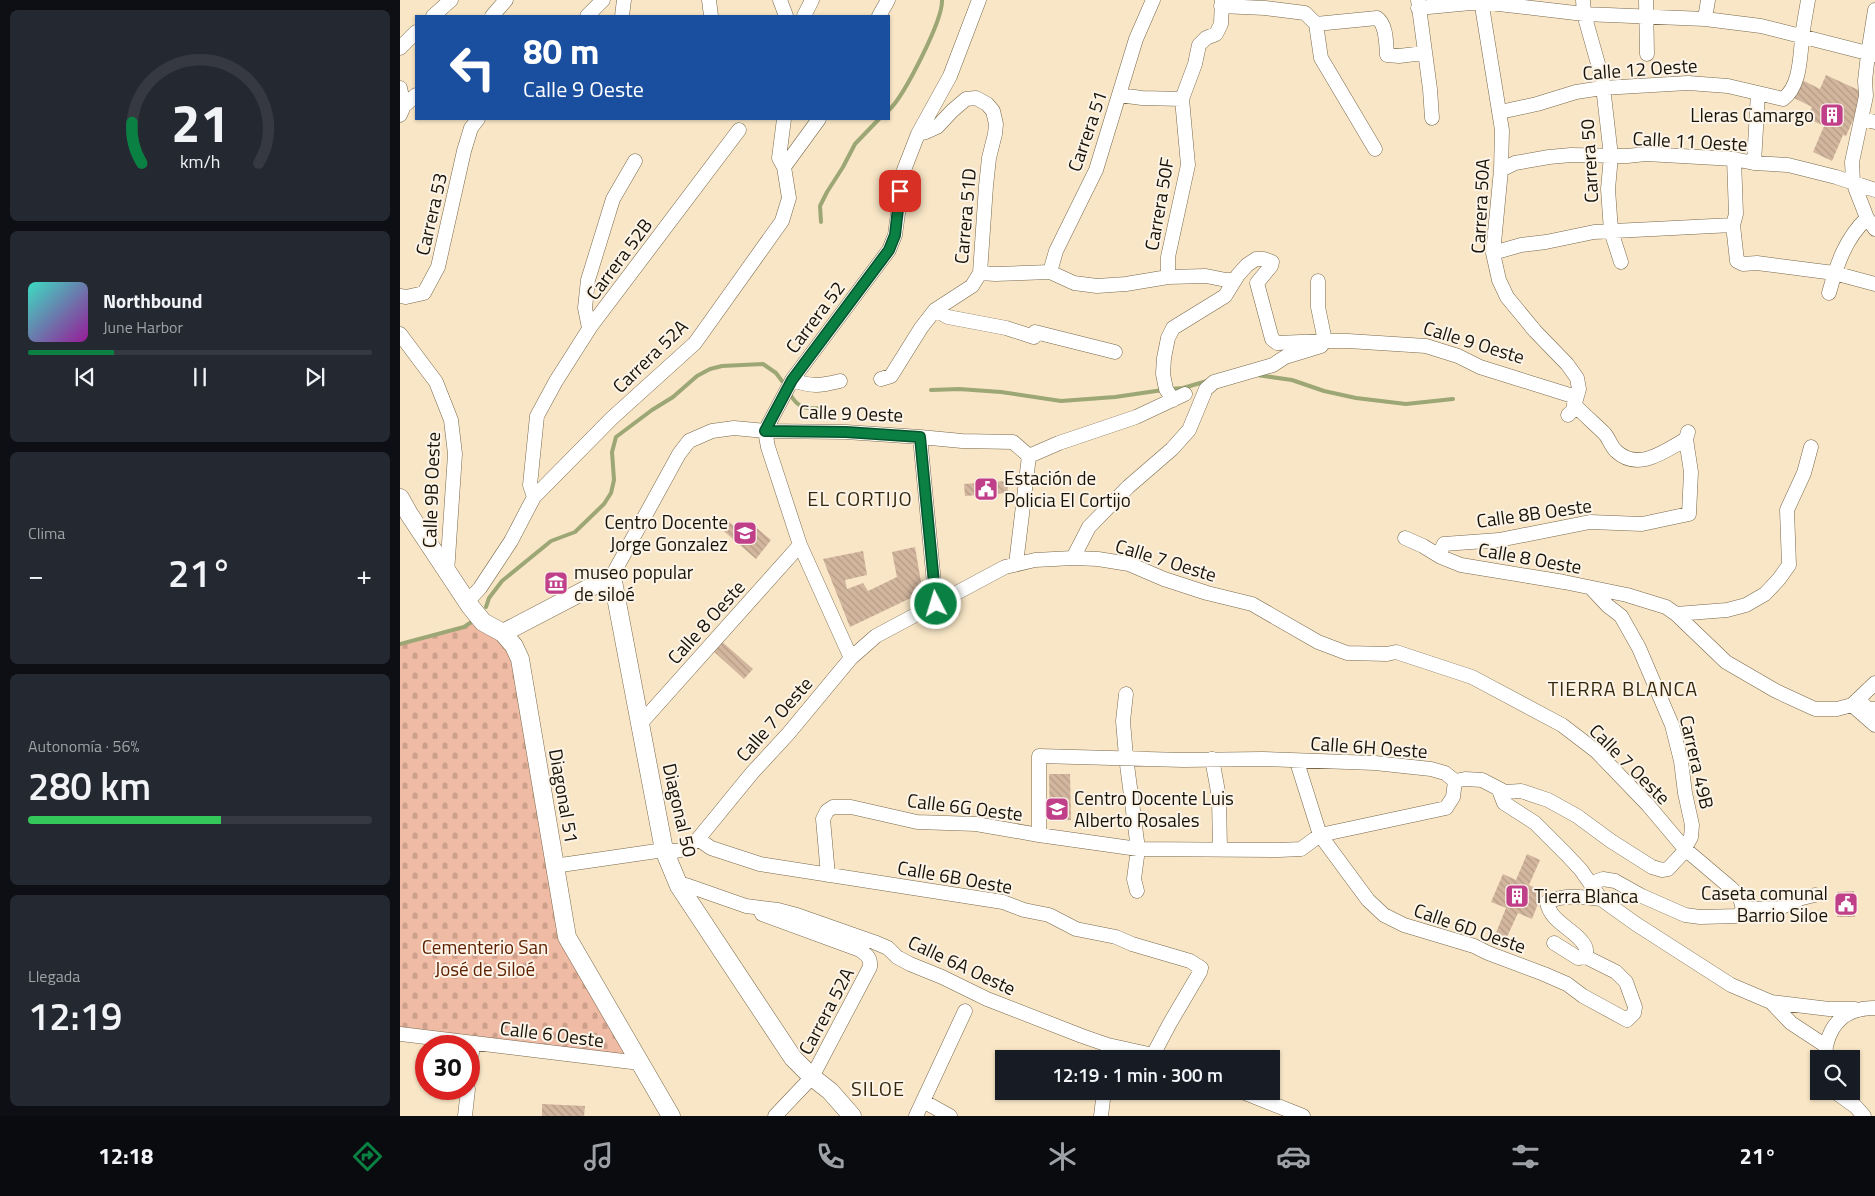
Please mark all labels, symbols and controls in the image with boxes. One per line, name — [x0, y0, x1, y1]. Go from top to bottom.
text: 80 m — [523, 24, 599, 78]
icon: left — [440, 35, 505, 100]
street label: Calle 12 Oeste — [1582, 50, 1698, 87]
text: Calle 9 Oeste — [523, 72, 644, 106]
text: 21 — [171, 83, 229, 162]
street label: Carrera 51 — [1059, 86, 1114, 175]
place label: Lleras Camargo — [1690, 100, 1814, 129]
building icon: Lleras Camargo — [1819, 102, 1845, 128]
street label: Carrera 50 — [1572, 118, 1605, 204]
street label: Calle 11 Oeste — [1632, 123, 1748, 158]
text: km/h — [180, 148, 220, 175]
street label: Carrera 50F — [1136, 155, 1181, 253]
street label: Carrera 50A — [1463, 158, 1496, 254]
street label: Carrera 51D — [946, 167, 983, 265]
street label: Carrera 53 — [407, 170, 454, 258]
pin — [879, 170, 921, 212]
icon: arrive — [886, 177, 914, 205]
street label: Carrera 52B — [578, 212, 659, 306]
street label: Carrera 52 — [778, 274, 851, 359]
text: Northbound — [103, 286, 203, 315]
street label: Carrera 52A — [605, 312, 694, 399]
street label: Calle 9 Oeste — [1420, 312, 1528, 371]
text: June Harbor — [103, 315, 183, 339]
icon: previous — [71, 363, 99, 391]
icon: pause — [186, 363, 214, 391]
icon: next — [301, 363, 329, 391]
street label: Calle 9 Oeste — [798, 396, 904, 429]
street label: Calle 9B Oeste — [414, 431, 447, 549]
place label: Estación de Policia El Cortijo — [1004, 463, 1131, 514]
public building icon: Estación de Policia El Cortijo — [973, 476, 999, 502]
district label: EL CORTIJO — [807, 483, 913, 514]
street label: Calle 8B Oeste — [1474, 490, 1593, 535]
place label: Centro Docente Jorge Gonzalez — [604, 507, 728, 558]
school or university icon: Centro Docente Jorge Gonzalez — [732, 520, 758, 546]
text: Clima — [28, 521, 65, 545]
street label: Calle 7 Oeste — [1112, 530, 1220, 589]
street label: Calle 8 Oeste — [1476, 534, 1584, 581]
text: 21° — [168, 544, 232, 602]
text: − — [28, 553, 44, 596]
text: + — [356, 553, 372, 596]
place label: museo popular de siloé — [574, 557, 694, 608]
museum icon: museo popular de siloé — [543, 570, 569, 596]
street label: Calle 8 Oeste — [660, 573, 751, 670]
position arrow — [909, 577, 961, 629]
street label: Calle 7 Oeste — [728, 670, 819, 768]
district label: TIERRA BLANCA — [1548, 673, 1698, 704]
street label: Carrera 49B — [1673, 712, 1722, 812]
street label: Calle 7 Oeste — [1583, 716, 1678, 811]
street label: Calle 6H Oeste — [1310, 728, 1429, 765]
text: Autonomía · 56% — [28, 734, 139, 758]
street label: Diagonal 51 — [542, 746, 587, 845]
text: 280 km — [28, 757, 151, 815]
street label: Diagonal 50 — [656, 760, 705, 860]
place label: Centro Docente Luis Alberto Rosales — [1074, 783, 1234, 834]
street label: Calle 6G Oeste — [906, 785, 1024, 828]
school or university icon: Centro Docente Luis Alberto Rosales — [1044, 796, 1070, 822]
street label: Calle 6B Oeste — [895, 852, 1015, 901]
place label: Caseta comunal Barrio Siloe — [1701, 878, 1828, 929]
place label: Tierra Blanca — [1534, 881, 1639, 910]
building icon: Tierra Blanca — [1504, 883, 1530, 909]
public building icon: Caseta comunal Barrio Siloe — [1833, 891, 1859, 917]
street label: Calle 6D Oeste — [1410, 895, 1530, 960]
street label: Calle 6A Oeste — [904, 927, 1021, 1002]
park label: Cementerio San José de Siloé — [422, 932, 548, 983]
street label: Carrera 52A — [790, 962, 861, 1060]
text: Llegada — [28, 964, 80, 988]
text: 12:19 — [28, 987, 122, 1045]
street label: Calle 6 Oeste — [498, 1013, 606, 1054]
speed limit sign: 30 — [415, 1035, 480, 1100]
map controls — [1810, 1050, 1860, 1100]
button: search — [1810, 1050, 1860, 1100]
text: 12:19 · 1 min · 300 m — [1052, 1060, 1223, 1089]
district label: SILOE — [851, 1073, 905, 1104]
text: 12:18 — [98, 1139, 153, 1173]
icon: directions — [350, 1139, 385, 1174]
icon: music — [581, 1139, 616, 1174]
icon: phone — [813, 1139, 848, 1174]
icon: climate — [1045, 1139, 1080, 1174]
icon: car — [1276, 1139, 1311, 1174]
icon: filters — [1508, 1139, 1543, 1174]
text: 21° — [1740, 1139, 1777, 1173]

